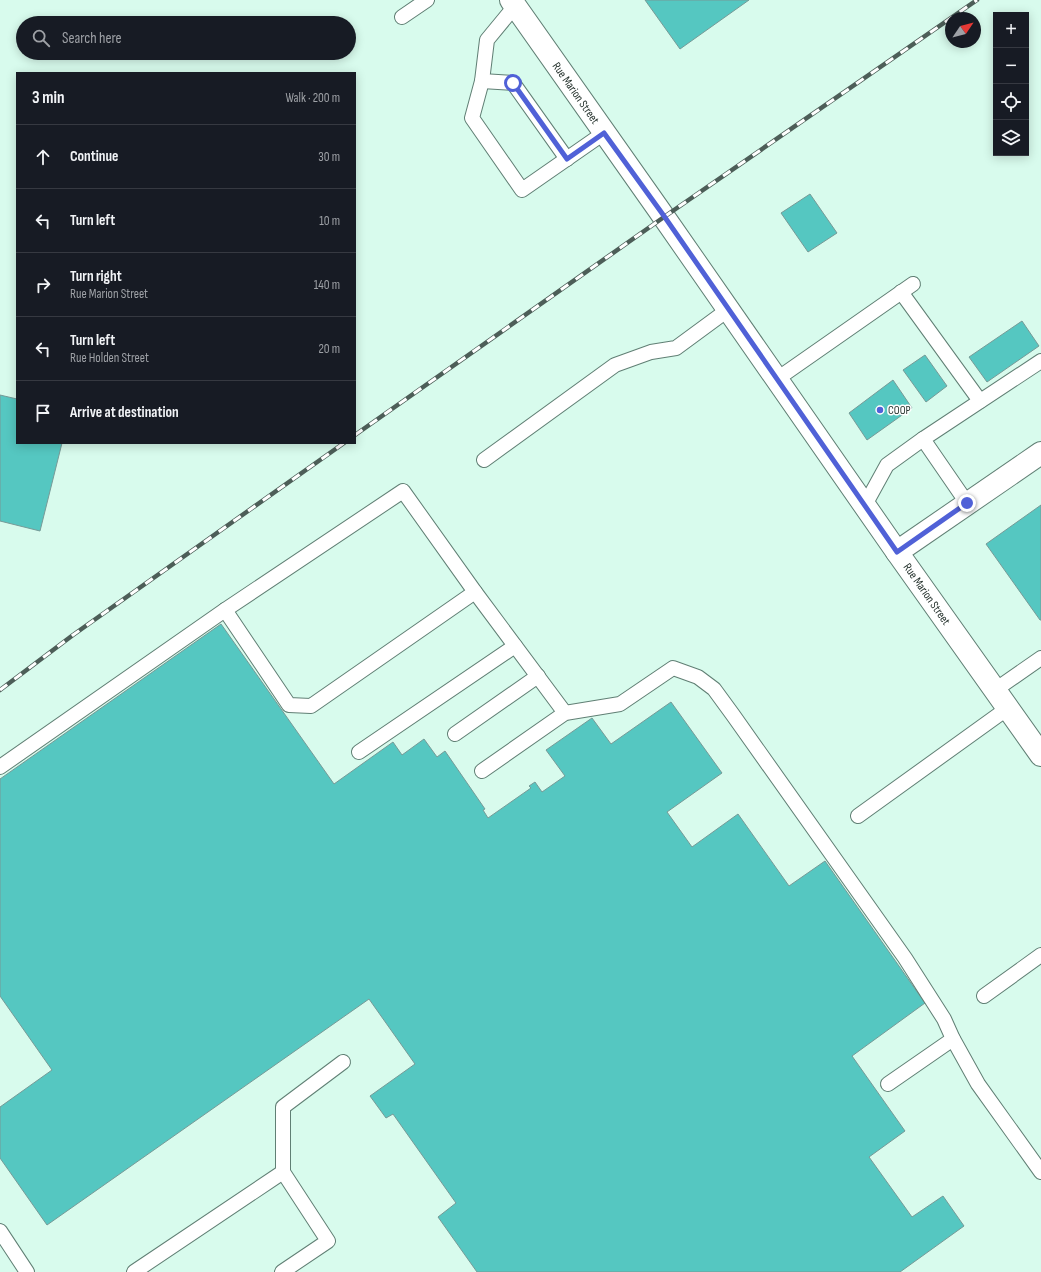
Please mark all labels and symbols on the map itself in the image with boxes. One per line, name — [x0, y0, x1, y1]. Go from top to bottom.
north arrow — [945, 12, 981, 48]
street label: Rue Marion Street — [549, 59, 603, 127]
route start — [504, 74, 522, 92]
place label: COOP — [888, 403, 911, 418]
marker: COOP — [875, 405, 885, 415]
route end — [958, 494, 976, 512]
street label: Rue Marion Street — [900, 560, 954, 628]

